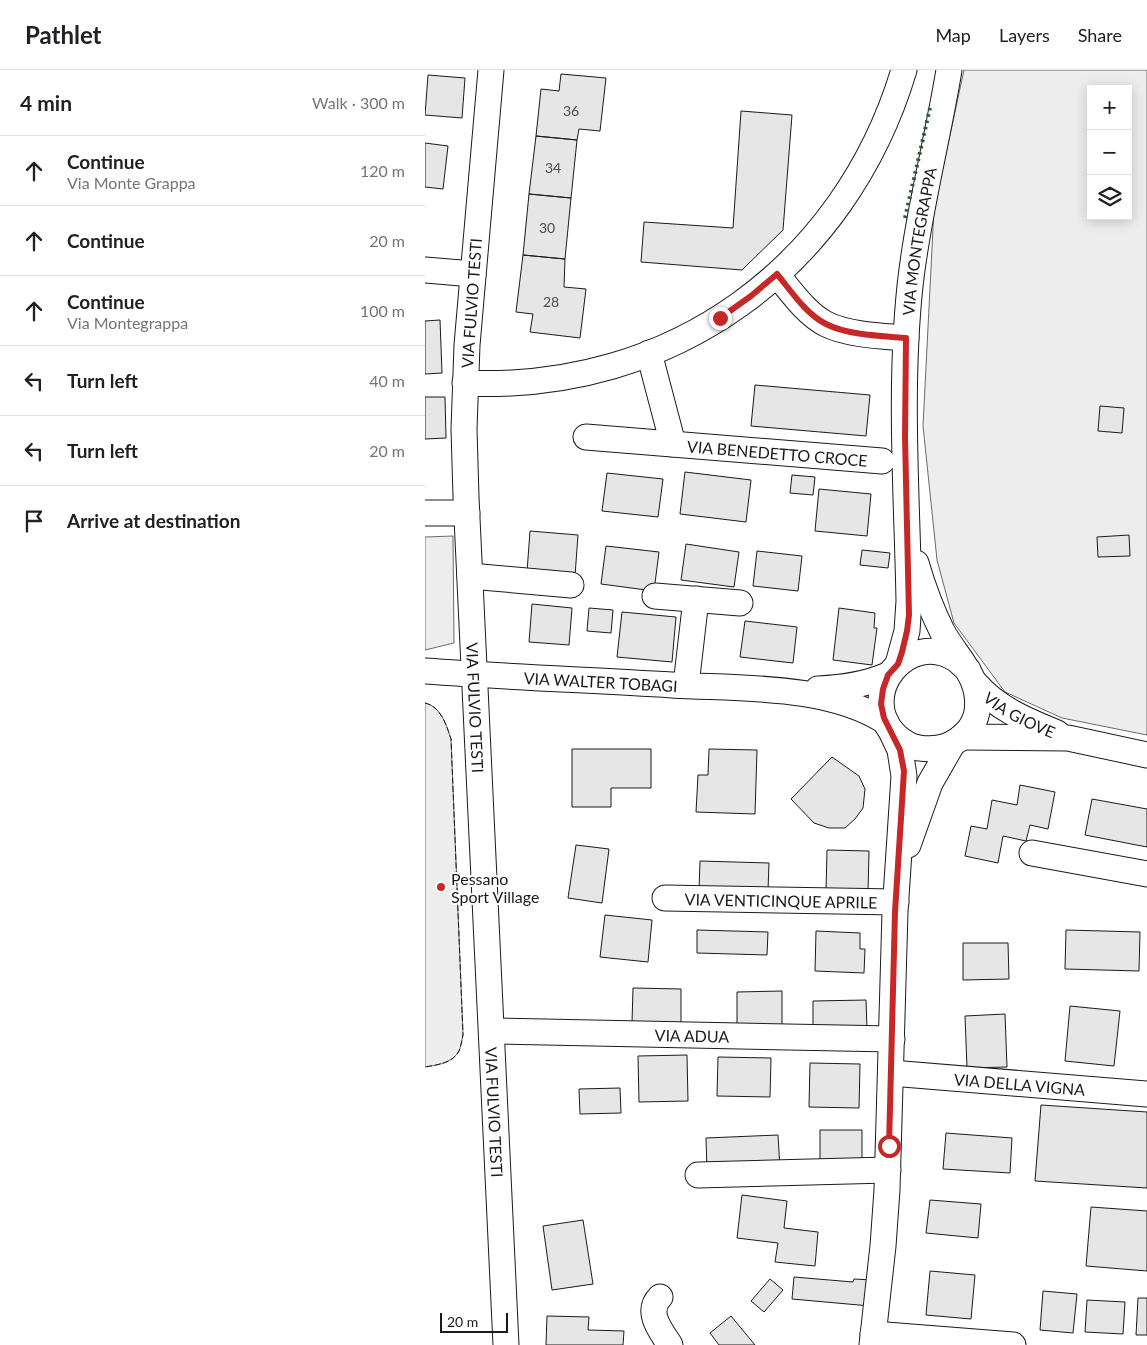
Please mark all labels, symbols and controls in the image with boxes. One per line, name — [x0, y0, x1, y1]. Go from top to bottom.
text: Pathlet — [25, 20, 102, 49]
text: Map — [935, 24, 971, 46]
text: Layers — [999, 24, 1050, 46]
text: Share — [1078, 24, 1122, 46]
map controls — [1087, 85, 1132, 220]
button: + — [1087, 85, 1132, 130]
text: 4 min — [20, 90, 72, 115]
text: Walk · 300 m — [312, 93, 405, 112]
house number: 36 — [563, 102, 579, 119]
button: − — [1087, 130, 1132, 175]
text: Continue — [67, 150, 145, 173]
icon: ahead — [20, 157, 48, 185]
house number: 34 — [545, 159, 561, 176]
text: 120 m — [360, 161, 405, 180]
street label: VIA MONTEGRAPPA — [898, 165, 940, 316]
text: Via Monte Grappa — [67, 173, 196, 192]
button: layers — [1087, 175, 1132, 220]
house number: 30 — [539, 219, 555, 236]
icon: ahead — [20, 227, 48, 255]
text: Continue — [67, 229, 145, 252]
text: 20 m — [369, 231, 405, 250]
street label: VIA FULVIO TESTI — [457, 237, 485, 369]
text: Continue — [67, 290, 145, 313]
house number: 28 — [543, 293, 559, 310]
icon: ahead — [20, 297, 48, 325]
text: 100 m — [360, 301, 405, 320]
route end — [709, 307, 732, 330]
text: Via Montegrappa — [67, 313, 188, 332]
icon: left — [20, 367, 48, 395]
text: Turn left — [67, 369, 138, 392]
text: 40 m — [369, 371, 405, 390]
street label: VIA BENEDETTO CROCE — [686, 436, 868, 469]
icon: left — [20, 437, 48, 465]
text: Turn left — [67, 439, 138, 462]
text: 20 m — [369, 441, 405, 460]
icon: arrive — [20, 507, 48, 535]
text: Arrive at destination — [67, 509, 240, 532]
street label: VIA FULVIO TESTI — [463, 642, 488, 773]
street label: VIA WALTER TOBAGI — [523, 668, 678, 695]
street label: VIA GIOVE — [980, 687, 1058, 741]
place label: Pessano Sport Village — [451, 869, 539, 906]
marker: Pessano Sport Village — [435, 881, 447, 893]
street label: VIA VENTICINQUE APRILE — [685, 889, 877, 911]
street label: VIA ADUA — [654, 1025, 730, 1045]
street label: VIA FULVIO TESTI — [482, 1047, 508, 1178]
street label: VIA DELLA VIGNA — [953, 1069, 1086, 1098]
route start — [878, 1135, 901, 1158]
scale bar — [440, 1310, 507, 1333]
text: 20 m — [447, 1313, 478, 1330]

